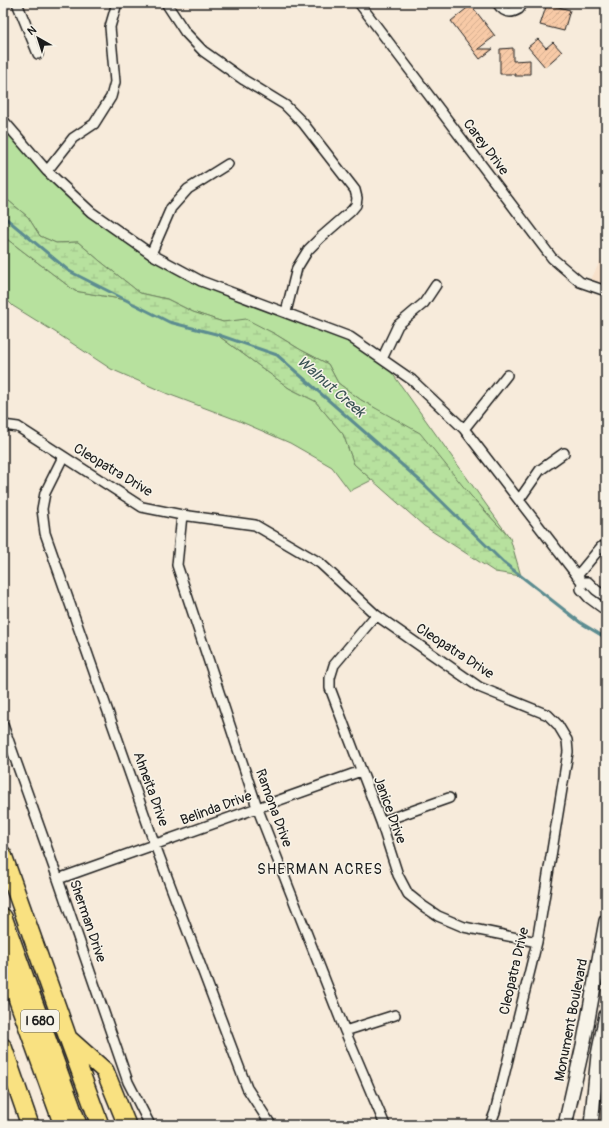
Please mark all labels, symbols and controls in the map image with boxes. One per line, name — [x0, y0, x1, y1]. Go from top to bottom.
north arrow — [18, 18, 58, 58]
text: N — [25, 23, 39, 38]
street label: Carey Drive — [459, 116, 513, 178]
water label: Walnut Creek — [293, 352, 370, 423]
street label: Cleopatra Drive — [70, 440, 156, 500]
street label: Cleopatra Drive — [413, 620, 497, 682]
street label: Ahneita Drive — [130, 749, 172, 829]
street label: Ramona Drive — [252, 767, 296, 849]
street label: Janice Drive — [370, 774, 410, 846]
street label: Belinda Drive — [178, 787, 254, 829]
district label: SHERMAN ACRES — [257, 860, 383, 879]
street label: Sherman Drive — [66, 878, 110, 965]
street label: Cleopatra Drive — [496, 925, 532, 1016]
street label: Monument Boulevard — [551, 957, 591, 1083]
road number: I 680 — [21, 1010, 59, 1032]

